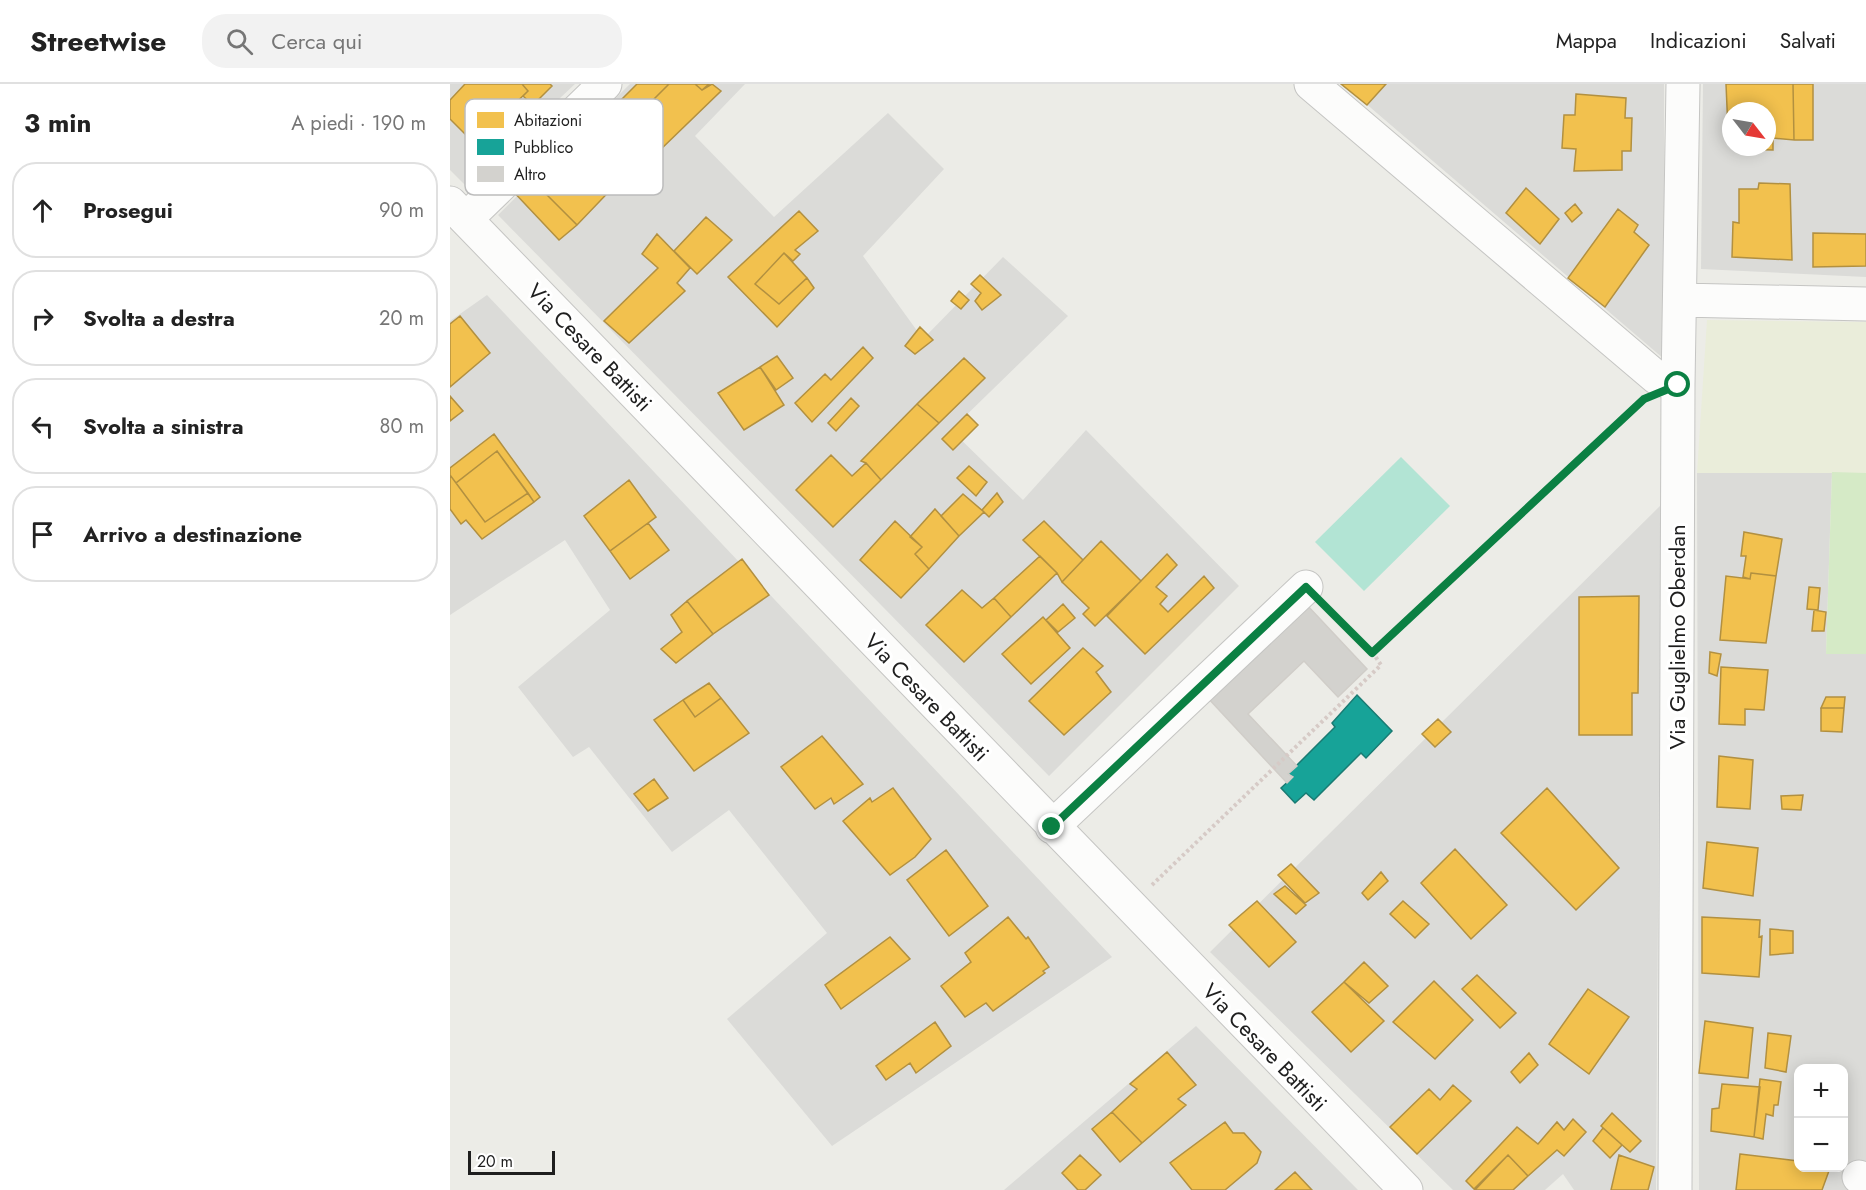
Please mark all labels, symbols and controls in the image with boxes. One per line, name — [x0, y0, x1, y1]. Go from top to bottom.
search box — [202, 14, 622, 68]
text: Streetwise — [30, 21, 166, 62]
icon: search — [223, 25, 256, 58]
text: Cerca qui — [271, 25, 362, 57]
text: Mappa — [1556, 26, 1617, 56]
text: Indicazioni — [1650, 26, 1747, 56]
text: Salvati — [1780, 26, 1836, 56]
legend — [465, 99, 663, 195]
north arrow — [1722, 102, 1776, 156]
text: 3 min — [24, 104, 91, 142]
text: A piedi · 190 m — [291, 109, 426, 138]
text: Abitazioni — [514, 109, 582, 132]
text: Pubblico — [514, 136, 574, 159]
text: Altro — [514, 163, 546, 186]
icon: ahead — [26, 194, 59, 227]
text: Prosegui — [83, 194, 173, 226]
text: 90 m — [379, 196, 424, 225]
street label: Via Cesare Battisti — [520, 276, 660, 418]
icon: right — [26, 302, 59, 335]
text: Svolta a destra — [83, 302, 235, 334]
text: 20 m — [379, 304, 424, 333]
route start — [1664, 371, 1690, 397]
icon: left — [26, 410, 59, 443]
text: Svolta a sinistra — [83, 410, 244, 442]
text: 80 m — [379, 412, 424, 441]
icon: arrive — [26, 518, 59, 551]
text: Arrivo a destinazione — [83, 518, 302, 550]
street label: Via Guglielmo Oberdan — [1661, 525, 1693, 749]
street label: Via Cesare Battisti — [857, 626, 997, 768]
route end — [1038, 813, 1064, 839]
street label: Via Cesare Battisti — [1195, 976, 1335, 1118]
map controls — [1794, 1064, 1848, 1172]
button: + — [1794, 1064, 1848, 1118]
button: − — [1794, 1118, 1848, 1172]
scale bar — [468, 1148, 555, 1176]
text: 20 m — [477, 1150, 513, 1173]

